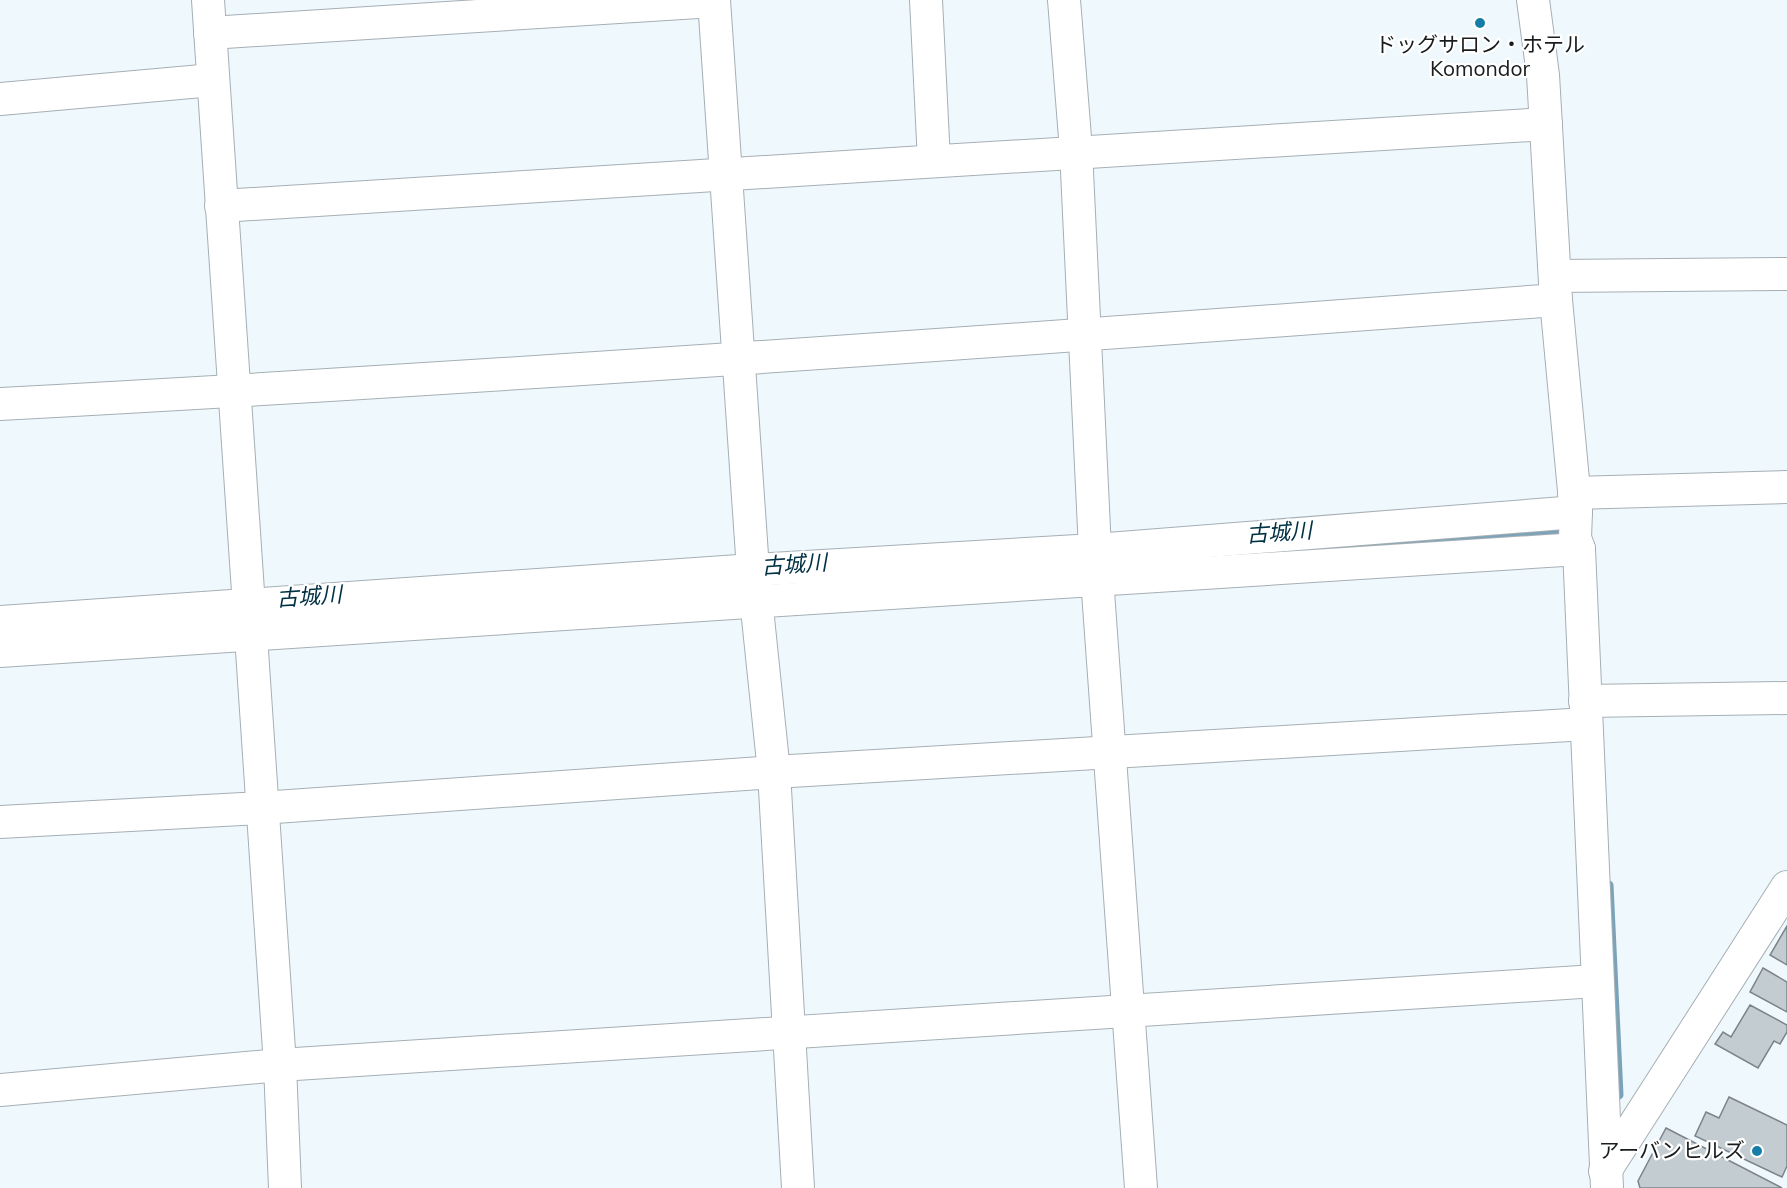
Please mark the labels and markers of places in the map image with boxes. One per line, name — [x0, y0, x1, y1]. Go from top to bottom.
marker: ドッグサロン・ホテル Komondor — [1473, 16, 1487, 30]
place label: ドッグサロン・ホテル Komondor — [1375, 31, 1585, 81]
place label: アーバンヒルズ — [1598, 1137, 1745, 1163]
marker: アーバンヒルズ — [1750, 1144, 1764, 1158]

